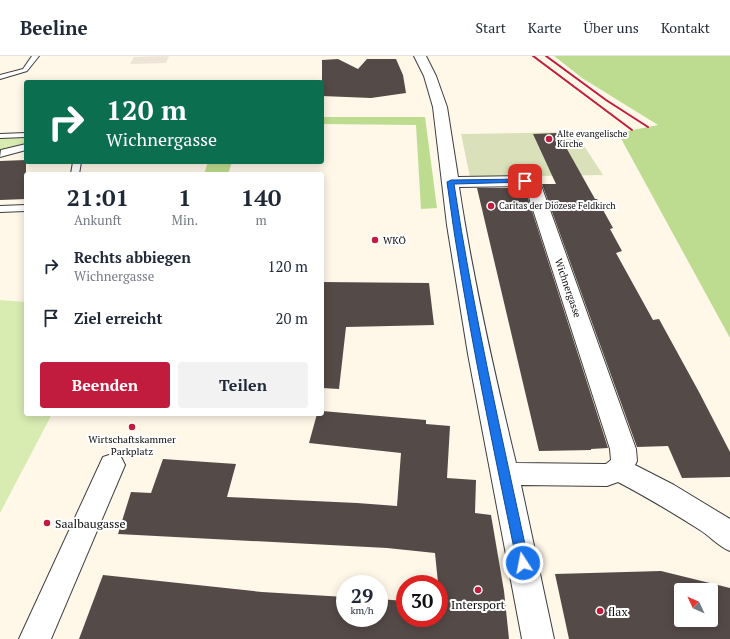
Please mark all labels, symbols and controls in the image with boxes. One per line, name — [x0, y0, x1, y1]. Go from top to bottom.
text: Beeline — [20, 15, 88, 40]
text: Start — [476, 18, 506, 37]
text: Karte — [528, 18, 562, 37]
text: Über uns — [584, 18, 639, 37]
text: Kontakt — [661, 18, 710, 37]
text: 120 m — [106, 91, 187, 128]
icon: right — [40, 96, 92, 148]
text: Wichnergasse — [106, 127, 217, 151]
place label: Alte evangelische Kirche — [557, 128, 628, 150]
marker: Alte evangelische Kirche — [544, 134, 554, 144]
pin — [508, 164, 542, 198]
icon: arrive — [514, 170, 536, 192]
text: 21:01 — [67, 181, 129, 213]
text: 1 — [178, 181, 192, 213]
text: 140 — [241, 181, 281, 213]
place label: Caritas der Diözese Feldkirch — [499, 200, 616, 212]
marker: Caritas der Diözese Feldkirch — [486, 201, 496, 211]
text: Ankunft — [74, 211, 122, 229]
text: Min. — [172, 211, 198, 229]
text: m — [255, 211, 267, 229]
place label: WKÖ — [383, 234, 406, 247]
marker: WKÖ — [370, 235, 380, 245]
text: Rechts abbiegen — [74, 247, 191, 267]
icon: right — [40, 255, 62, 277]
text: 120 m — [267, 256, 308, 276]
street label: Wichnergasse — [552, 257, 584, 319]
text: Wichnergasse — [74, 267, 154, 285]
icon: arrive — [40, 307, 62, 329]
text: Ziel erreicht — [74, 308, 162, 328]
text: 20 m — [275, 308, 308, 328]
button: Beenden — [40, 362, 170, 408]
button: Teilen — [178, 362, 308, 408]
marker: Wirtschaftskammer Parkplatz — [127, 422, 137, 432]
place label: Wirtschaftskammer Parkplatz — [88, 433, 176, 458]
place label: Saalbaugasse — [55, 516, 125, 531]
marker: Saalbaugasse — [42, 518, 52, 528]
position arrow — [502, 542, 544, 584]
speed limit sign: 30 — [396, 575, 448, 627]
text: 29 — [351, 582, 373, 609]
north arrow — [674, 583, 718, 627]
map controls — [674, 583, 718, 627]
marker: Intersport — [473, 585, 483, 595]
place label: Intersport — [451, 597, 506, 612]
text: km/h — [350, 604, 374, 617]
place label: flax — [608, 604, 628, 619]
marker: flax — [595, 606, 605, 616]

